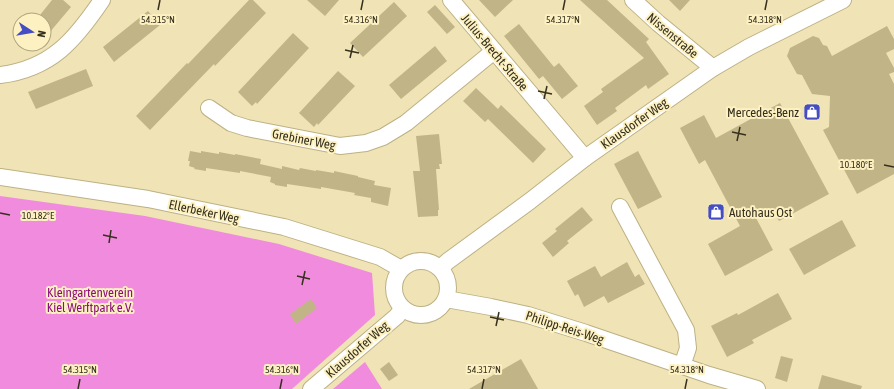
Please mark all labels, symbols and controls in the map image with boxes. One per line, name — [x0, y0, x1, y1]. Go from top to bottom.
street label: Nissenstraße — [644, 10, 701, 61]
street label: Julius-Brecht-Straße — [458, 11, 531, 94]
north arrow — [12, 12, 52, 52]
text: 54.315°N — [141, 14, 175, 25]
text: 54.316°N — [344, 14, 378, 25]
text: 54.317°N — [546, 14, 580, 25]
text: 54.318°N — [748, 14, 782, 25]
text: N — [35, 30, 48, 39]
street label: Klausdorfer Weg — [598, 95, 671, 152]
shop icon: Mercedes-Benz — [802, 102, 822, 122]
place label: Mercedes-Benz — [727, 105, 799, 120]
street label: Grebiner Weg — [271, 126, 337, 153]
text: 10.180°E — [840, 159, 873, 170]
street label: Ellerbeker Weg — [167, 197, 241, 226]
shop icon: Autohaus Ost — [706, 202, 726, 222]
place label: Autohaus Ost — [729, 205, 793, 220]
text: 10.182°E — [22, 210, 55, 221]
park label: Kleingartenverein Kiel Werftpark e.V. — [47, 285, 133, 315]
street label: Philipp-Reis-Weg — [524, 308, 606, 347]
street label: Klausdorfer Weg — [323, 318, 392, 381]
text: 54.315°N — [63, 364, 97, 375]
text: 54.316°N — [265, 364, 299, 375]
text: 54.317°N — [467, 364, 501, 375]
text: 54.318°N — [670, 364, 704, 375]

